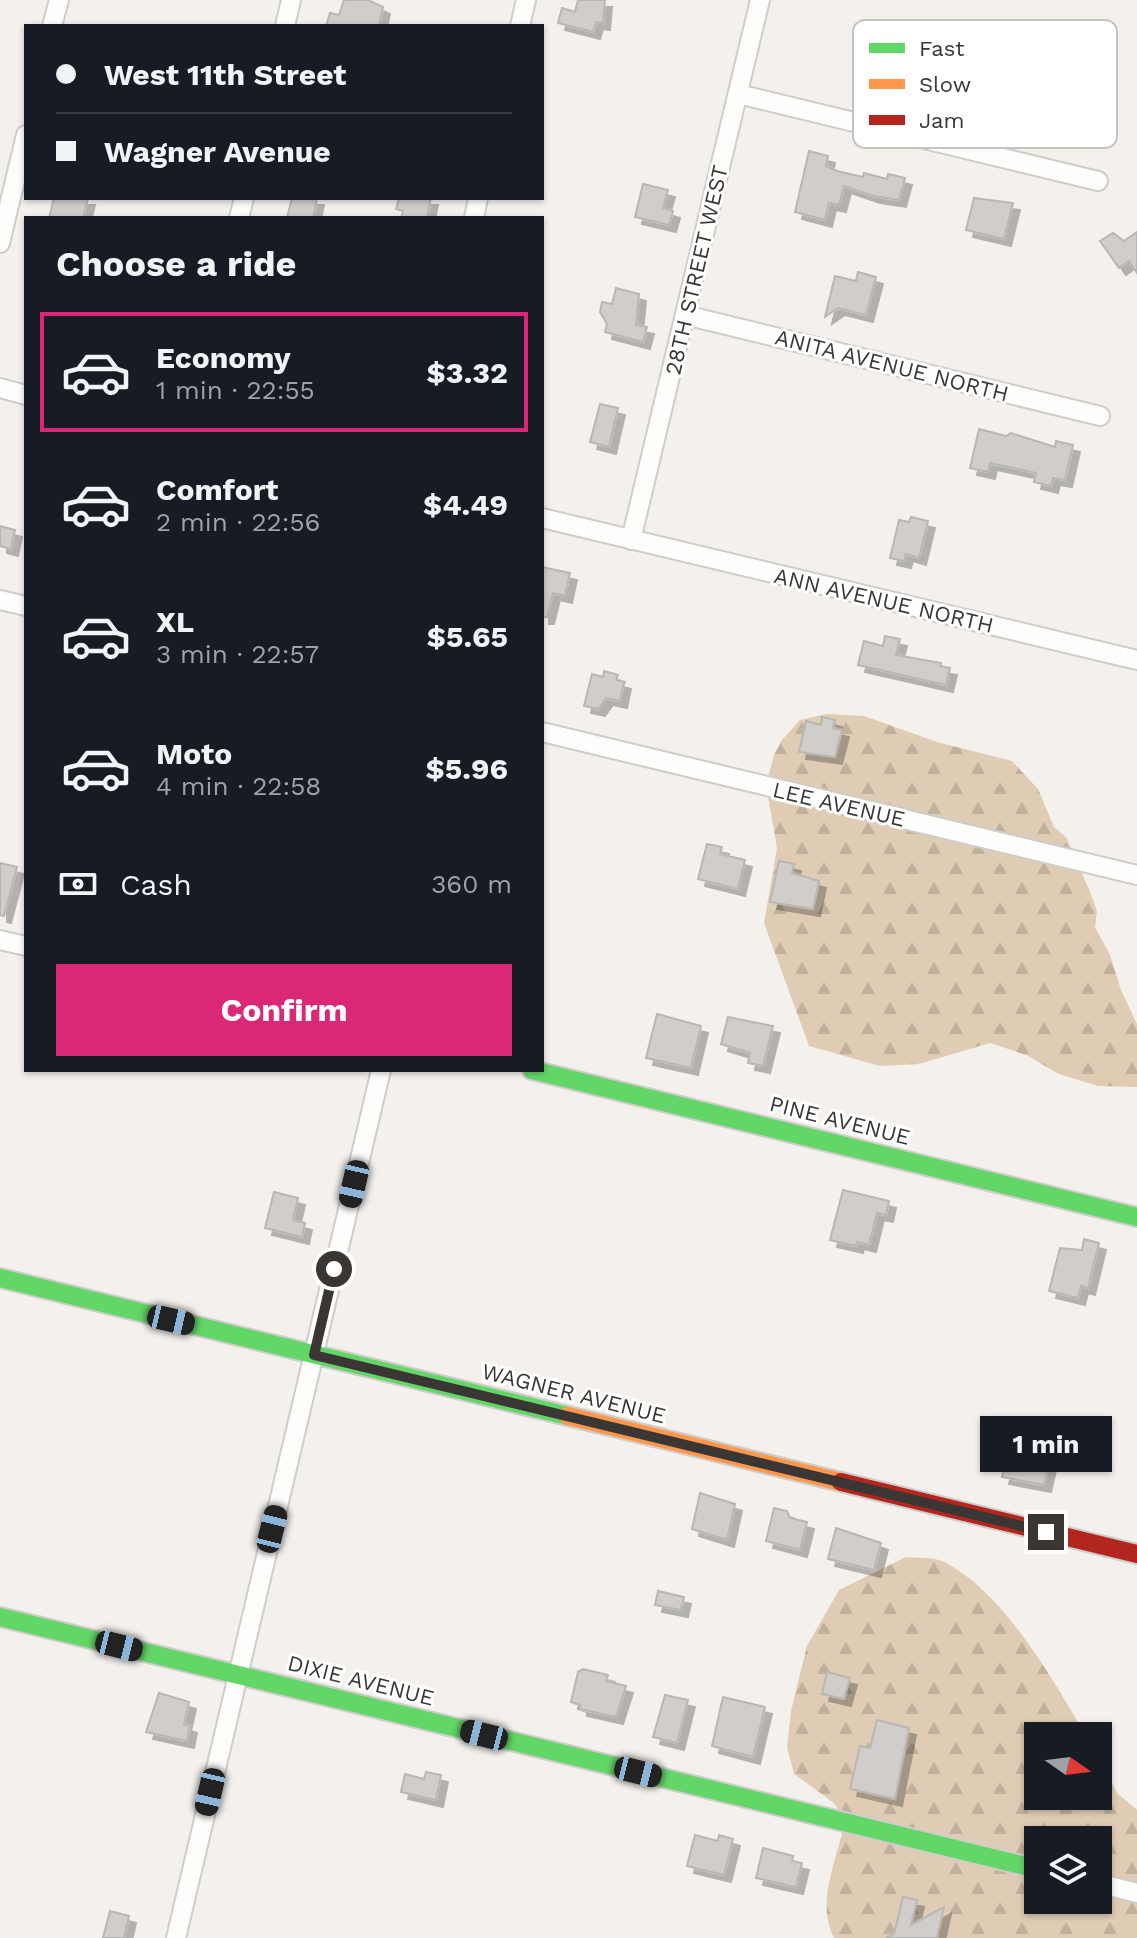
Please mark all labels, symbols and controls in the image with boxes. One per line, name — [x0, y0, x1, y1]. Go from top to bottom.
legend — [853, 20, 1117, 148]
text: Fast — [919, 36, 965, 61]
text: West 11th Street — [104, 57, 346, 92]
text: Slow — [919, 72, 971, 97]
text: Jam — [919, 108, 964, 133]
text: Wagner Avenue — [104, 134, 331, 169]
street label: 28TH STREET WEST — [660, 163, 733, 377]
text: Choose a ride — [56, 243, 296, 285]
street label: ANITA AVENUE NORTH — [773, 324, 1011, 407]
icon: car — [60, 336, 132, 408]
text: Economy — [156, 340, 291, 375]
text: $3.32 — [427, 355, 508, 390]
text: 1 min · 22:55 — [156, 375, 315, 405]
icon: car — [60, 468, 132, 540]
text: Comfort — [156, 472, 278, 507]
text: $4.49 — [423, 487, 508, 522]
text: 2 min · 22:56 — [156, 507, 320, 537]
street label: ANN AVENUE NORTH — [772, 563, 996, 638]
icon: car — [60, 600, 132, 672]
text: XL — [156, 604, 194, 639]
text: $5.65 — [427, 619, 508, 654]
text: 3 min · 22:57 — [156, 639, 319, 669]
icon: car — [60, 732, 132, 804]
text: Moto — [156, 736, 232, 771]
text: $5.96 — [426, 751, 508, 786]
text: 4 min · 22:58 — [156, 771, 321, 801]
street label: LEE AVENUE — [770, 777, 908, 832]
icon: cash — [56, 862, 100, 906]
text: Cash — [120, 867, 192, 902]
text: 360 m — [431, 869, 512, 899]
button: Confirm — [56, 964, 512, 1056]
street label: PINE AVENUE — [767, 1091, 913, 1150]
car — [337, 1158, 371, 1210]
route start — [316, 1251, 352, 1287]
car — [145, 1303, 197, 1337]
street label: WAGNER AVENUE — [479, 1359, 669, 1428]
callout: 1 min — [980, 1416, 1112, 1472]
text: 1 min — [1013, 1429, 1079, 1459]
car — [255, 1503, 289, 1555]
route end — [1028, 1514, 1064, 1550]
car — [93, 1629, 145, 1663]
street label: DIXIE AVENUE — [285, 1650, 437, 1711]
car — [458, 1718, 510, 1752]
north arrow — [1024, 1722, 1112, 1810]
map controls — [1024, 1722, 1112, 1914]
car — [612, 1755, 664, 1789]
car — [193, 1766, 227, 1818]
button: layers — [1024, 1826, 1112, 1914]

